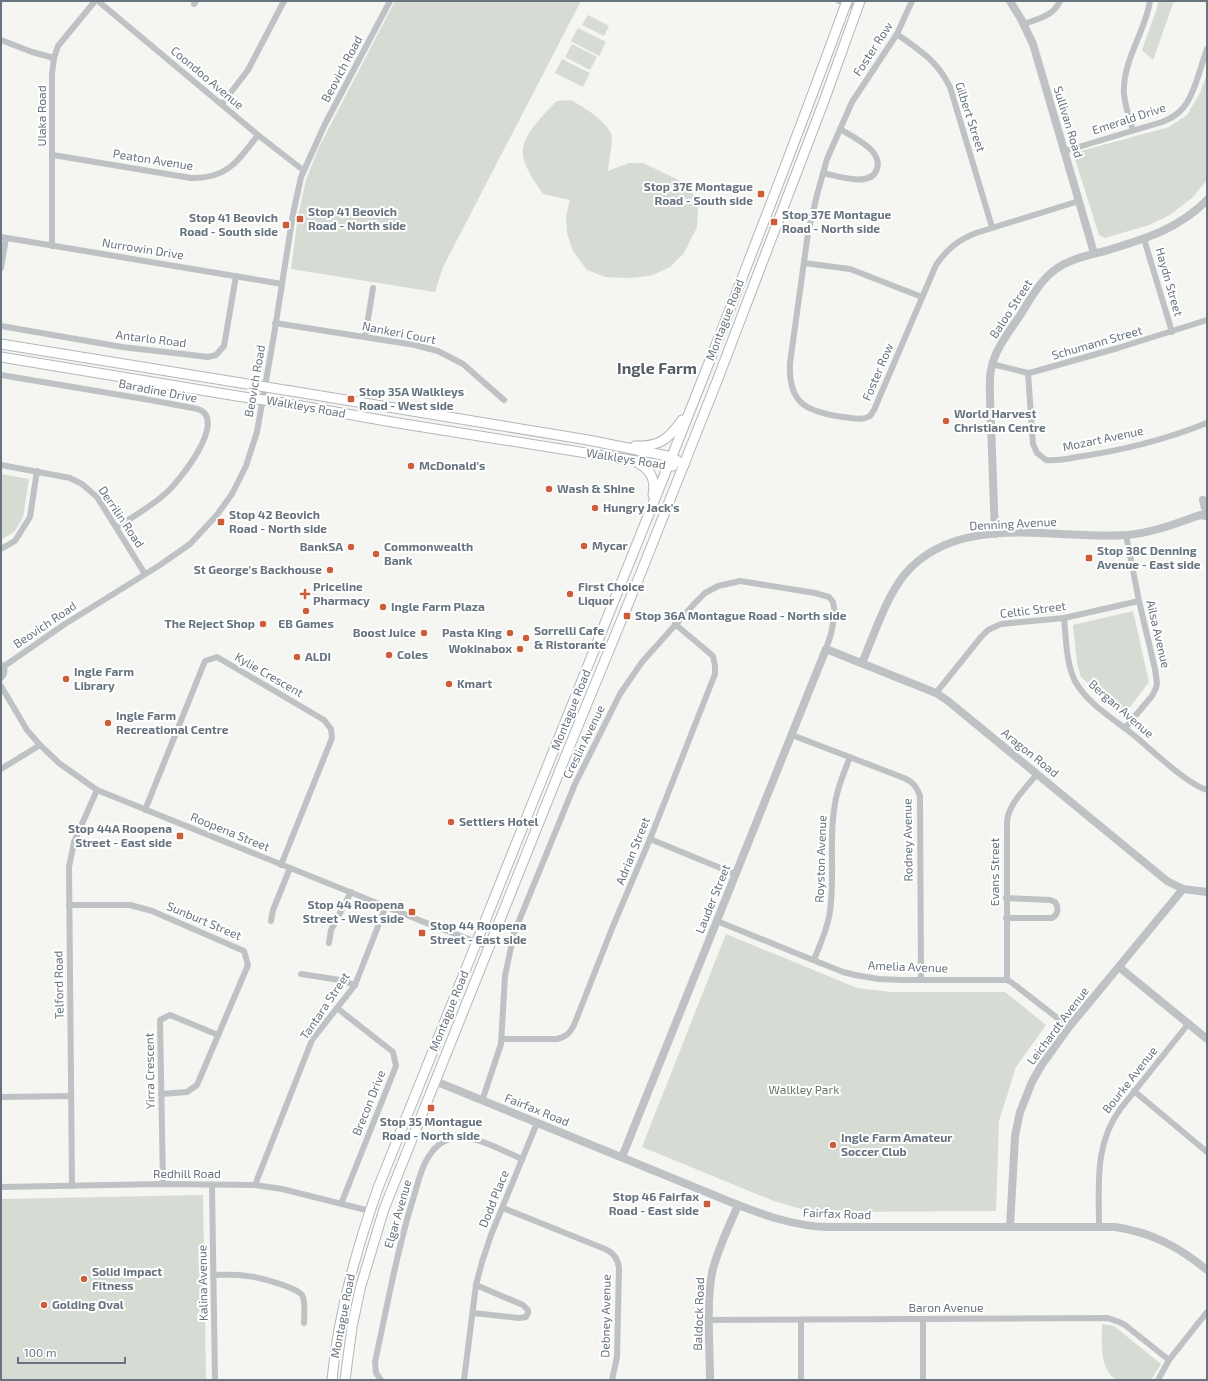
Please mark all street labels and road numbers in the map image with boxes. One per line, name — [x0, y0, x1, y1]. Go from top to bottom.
street label: Foster Row — [850, 19, 895, 78]
street label: Beovich Road — [318, 33, 364, 104]
street label: Coondoo Avenue — [168, 43, 247, 112]
street label: Gilbert Street — [953, 80, 989, 154]
street label: Sullivan Road — [1051, 84, 1086, 159]
street label: Ulaka Road — [34, 85, 48, 147]
street label: Emerald Drive — [1090, 100, 1167, 137]
street label: Peaton Avenue — [112, 146, 194, 172]
street label: Nurrowin Drive — [101, 235, 185, 261]
street label: Haydn Street — [1153, 246, 1187, 318]
street label: Baloo Street — [986, 276, 1035, 340]
street label: Montague Road — [702, 277, 746, 362]
street label: Nankeri Court — [361, 318, 438, 346]
street label: Schumann Street — [1050, 322, 1144, 362]
street label: Antarlo Road — [115, 327, 187, 349]
street label: Foster Row — [859, 340, 896, 403]
street label: Beovich Road — [241, 344, 267, 418]
street label: Baradine Drive — [118, 376, 199, 405]
street label: Walkleys Road — [265, 392, 347, 420]
street label: Mozart Avenue — [1061, 423, 1144, 453]
street label: Walkleys Road — [585, 445, 667, 471]
street label: Derrilin Road — [96, 483, 147, 550]
street label: Denning Avenue — [969, 514, 1057, 532]
street label: Beovich Road — [10, 598, 79, 650]
street label: Celtic Street — [999, 598, 1067, 620]
street label: Ailsa Avenue — [1144, 598, 1174, 669]
street label: Kylie Crescent — [233, 649, 307, 700]
street label: Montague Road — [548, 667, 593, 752]
street label: Bergan Avenue — [1086, 676, 1157, 740]
street label: Creslin Avenue — [559, 702, 607, 781]
street label: Aragon Road — [999, 725, 1062, 780]
street label: Rodney Avenue — [899, 798, 915, 882]
street label: Roopena Street — [189, 809, 272, 853]
street label: Adrian Street — [612, 814, 652, 886]
street label: Royston Avenue — [811, 815, 829, 903]
street label: Evans Street — [987, 837, 1001, 906]
street label: Lauder Street — [692, 862, 732, 935]
street label: Sunburt Street — [165, 898, 244, 942]
street label: Telford Road — [50, 951, 66, 1020]
street label: Amelia Avenue — [868, 958, 948, 974]
street label: Montague Road — [426, 968, 471, 1053]
street label: Tantara Street — [297, 969, 352, 1042]
street label: Leichardt Avenue — [1023, 984, 1091, 1067]
street label: Yirra Crescent — [141, 1032, 157, 1109]
street label: Bourke Avenue — [1099, 1043, 1160, 1116]
street label: Brecon Drive — [349, 1068, 388, 1137]
street label: Fairfax Road — [503, 1090, 572, 1128]
street label: Redhill Road — [153, 1166, 221, 1180]
street label: Dodd Place — [475, 1168, 511, 1229]
street label: Elgar Avenue — [381, 1178, 414, 1250]
street label: Fairfax Road — [803, 1205, 871, 1221]
street label: Kalina Avenue — [194, 1245, 210, 1321]
street label: Montague Road — [327, 1272, 357, 1359]
street label: Debney Avenue — [597, 1274, 613, 1358]
street label: Baldock Road — [690, 1277, 706, 1351]
street label: Baron Avenue — [908, 1300, 984, 1314]

